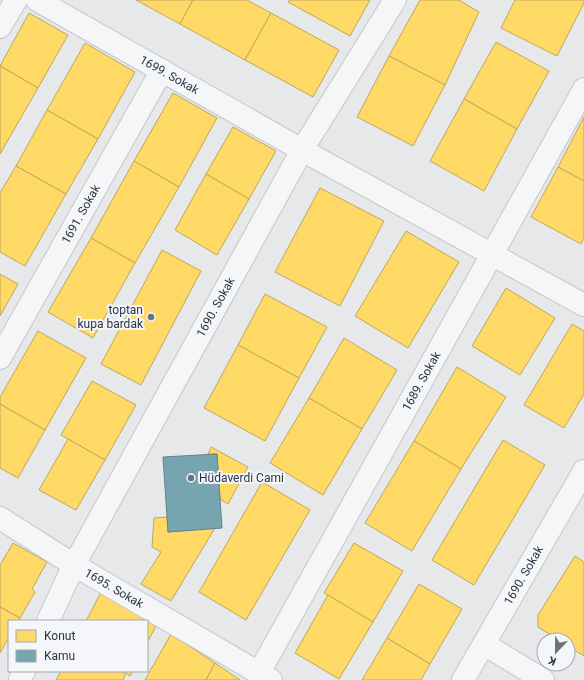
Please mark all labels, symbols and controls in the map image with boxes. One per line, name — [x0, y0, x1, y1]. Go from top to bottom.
street label: 1699. Sokak — [137, 53, 202, 98]
street label: 1691. Sokak — [59, 181, 104, 246]
street label: 1690. Sokak — [194, 274, 238, 339]
place label: toptan kupa bardak — [77, 303, 144, 331]
marker: toptan kupa bardak — [146, 312, 156, 322]
street label: 1689. Sokak — [399, 348, 444, 413]
place label: Hüdaverdi Cami — [199, 471, 284, 485]
marker: Hüdaverdi Cami — [186, 473, 196, 483]
street label: 1690. Sokak — [501, 543, 547, 607]
street label: 1695. Sokak — [82, 566, 147, 611]
legend — [8, 620, 148, 672]
text: Konut — [44, 629, 75, 643]
north arrow — [536, 632, 576, 672]
text: Kamu — [44, 649, 75, 663]
text: K — [546, 653, 558, 668]

